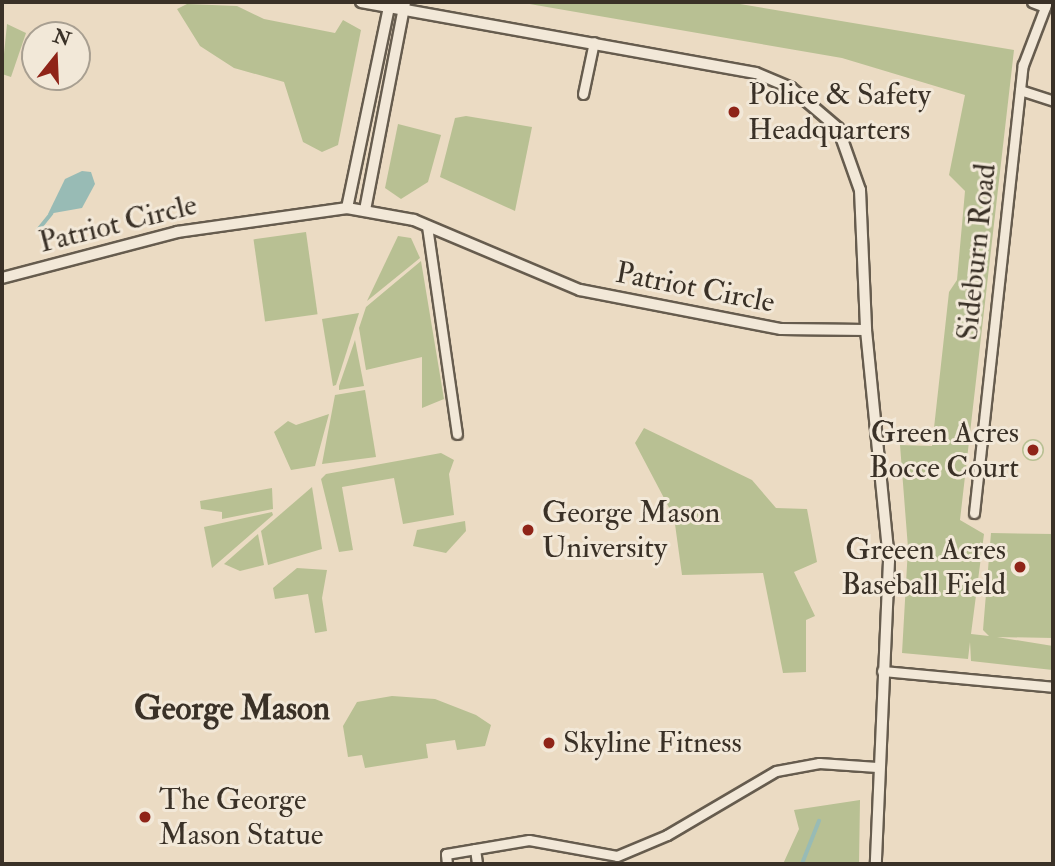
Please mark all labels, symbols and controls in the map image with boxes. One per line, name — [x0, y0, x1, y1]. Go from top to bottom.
north arrow — [21, 21, 91, 91]
text: N — [50, 24, 74, 52]
place label: Police & Safety Headquarters — [748, 77, 931, 148]
marker: Police & Safety Headquarters — [726, 104, 742, 120]
street label: Sideburn Road — [950, 162, 1004, 342]
street label: Patriot Circle — [35, 187, 201, 261]
street label: Patriot Circle — [612, 255, 778, 321]
place label: Green Acres Bocce Court — [869, 415, 1019, 485]
marker: Green Acres Bocce Court — [1025, 442, 1041, 458]
place label: George Mason University — [542, 495, 720, 566]
marker: George Mason University — [520, 522, 536, 538]
place label: Greeen Acres Baseball Field — [841, 532, 1006, 602]
marker: Greeen Acres Baseball Field — [1012, 559, 1028, 575]
district label: George Mason — [134, 689, 330, 729]
place label: Skyline Fitness — [563, 725, 742, 761]
marker: Skyline Fitness — [541, 735, 557, 751]
place label: The George Mason Statue — [159, 782, 323, 852]
marker: The George Mason Statue — [137, 809, 153, 825]

